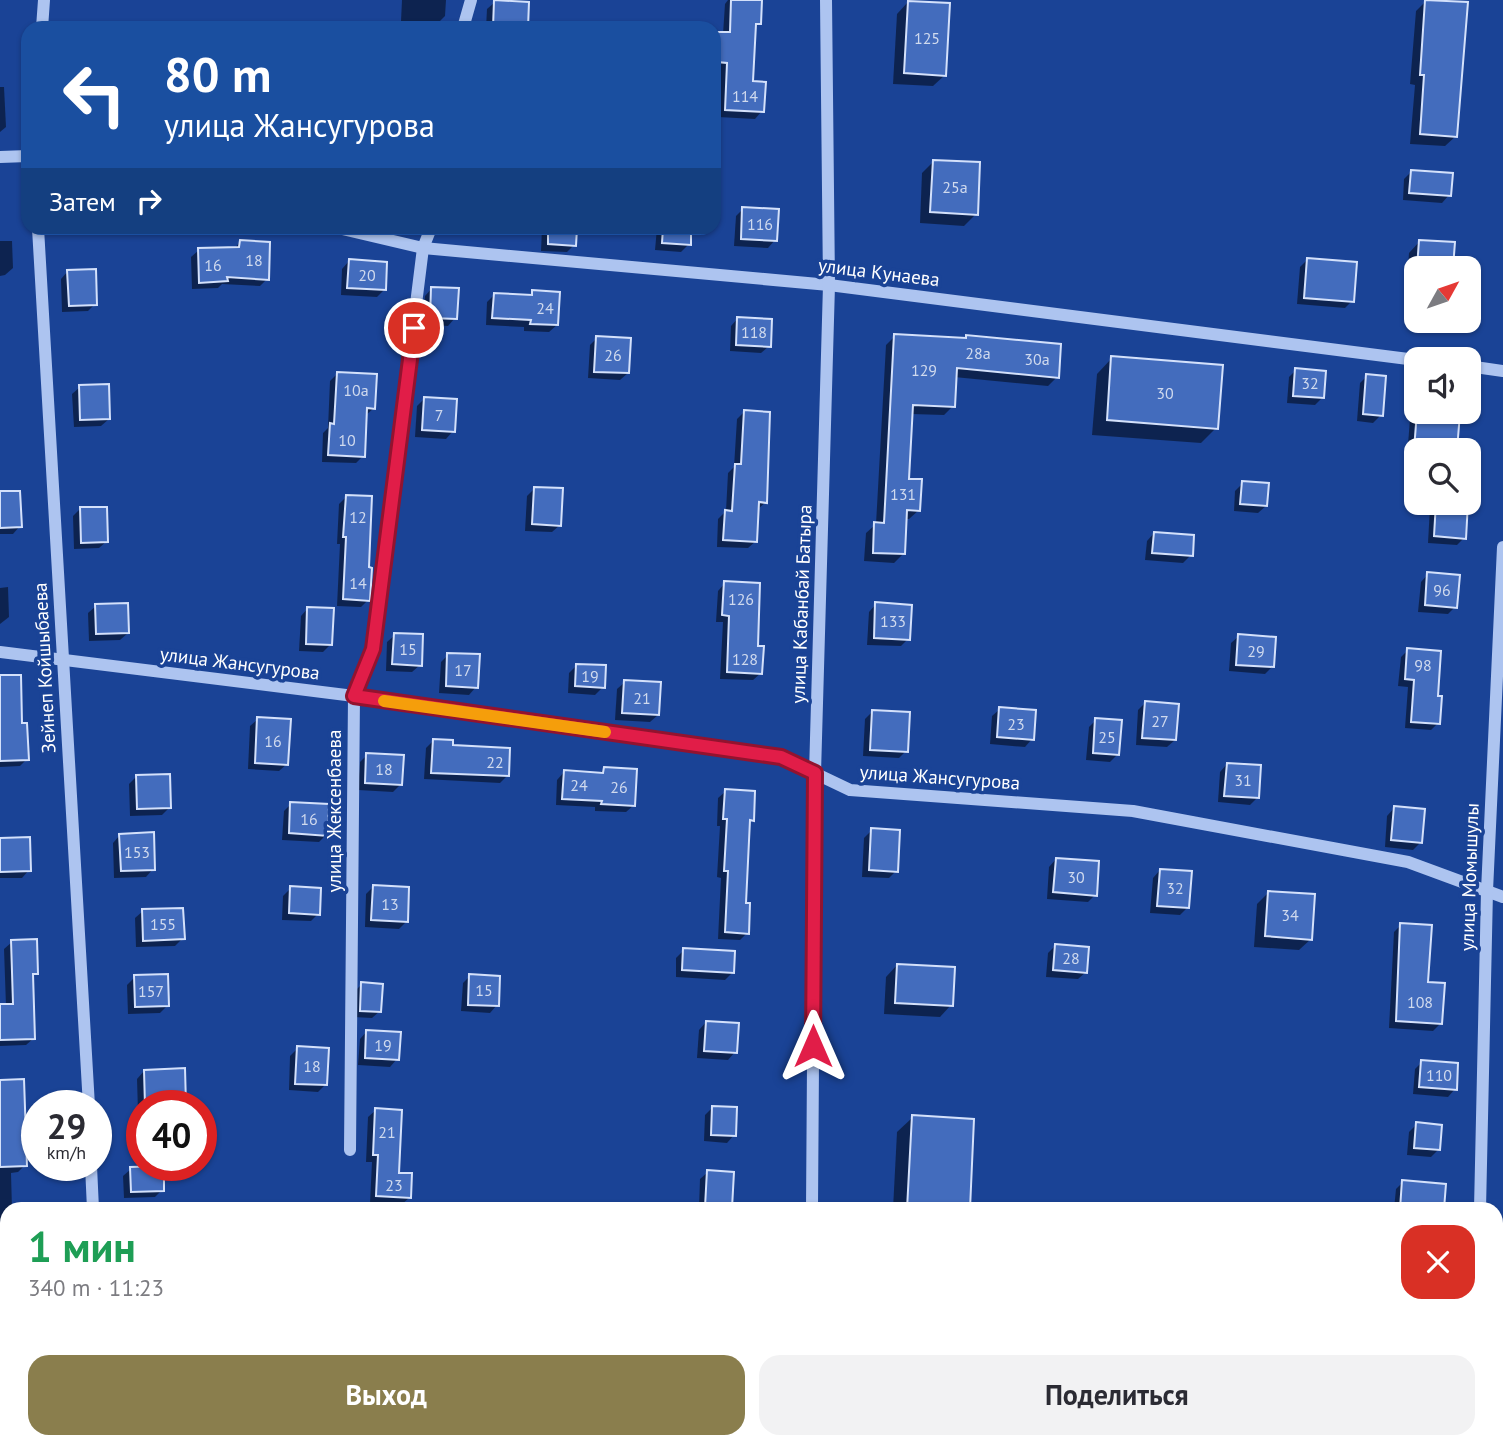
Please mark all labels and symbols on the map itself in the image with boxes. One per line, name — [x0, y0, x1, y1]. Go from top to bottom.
house number: 125 — [914, 28, 940, 48]
house number: 114 — [732, 86, 758, 106]
house number: 25а — [942, 177, 968, 197]
house number: 116 — [747, 214, 773, 234]
house number: 18 — [245, 250, 263, 270]
street label: улица Кунаева — [817, 253, 941, 291]
house number: 16 — [204, 255, 222, 275]
north arrow — [1404, 256, 1480, 332]
house number: 20 — [358, 265, 376, 285]
pin — [384, 298, 444, 358]
house number: 24 — [536, 298, 554, 318]
house number: 118 — [741, 322, 767, 342]
house number: 28а — [965, 343, 991, 363]
house number: 26 — [604, 345, 622, 365]
house number: 30а — [1024, 349, 1050, 369]
house number: 129 — [911, 360, 937, 380]
house number: 32 — [1301, 373, 1319, 393]
house number: 10а — [343, 380, 369, 400]
house number: 30 — [1156, 383, 1174, 403]
house number: 7 — [435, 405, 443, 425]
house number: 10 — [338, 430, 356, 450]
house number: 131 — [890, 484, 916, 504]
street label: улица Кабанбай Батыра — [786, 504, 816, 704]
house number: 12 — [349, 507, 367, 527]
house number: 14 — [349, 573, 367, 593]
house number: 96 — [1433, 580, 1451, 600]
street label: Зейнеп Койшыбаева — [28, 582, 60, 754]
house number: 126 — [728, 589, 754, 609]
house number: 133 — [880, 611, 906, 631]
house number: 15 — [399, 639, 417, 659]
street label: улица Жансугурова — [159, 641, 321, 685]
house number: 29 — [1247, 641, 1265, 661]
house number: 128 — [732, 649, 758, 669]
house number: 98 — [1414, 655, 1432, 675]
house number: 17 — [454, 660, 472, 680]
house number: 19 — [581, 666, 599, 686]
house number: 21 — [633, 688, 651, 708]
house number: 27 — [1151, 711, 1169, 731]
house number: 23 — [1007, 714, 1025, 734]
house number: 25 — [1098, 727, 1116, 747]
street label: улица Жексенбаева — [322, 730, 346, 892]
house number: 16 — [264, 731, 282, 751]
house number: 22 — [486, 752, 504, 772]
house number: 18 — [375, 759, 393, 779]
street label: улица Жансугурова — [859, 759, 1021, 795]
house number: 31 — [1234, 770, 1252, 790]
house number: 24 — [570, 775, 588, 795]
house number: 26 — [610, 777, 628, 797]
street label: улица Момышулы — [1454, 803, 1484, 951]
house number: 16 — [300, 809, 318, 829]
house number: 153 — [124, 842, 150, 862]
house number: 30 — [1067, 867, 1085, 887]
house number: 32 — [1166, 878, 1184, 898]
house number: 13 — [381, 894, 399, 914]
house number: 34 — [1281, 905, 1299, 925]
house number: 155 — [150, 914, 176, 934]
house number: 28 — [1062, 948, 1080, 968]
house number: 15 — [475, 980, 493, 1000]
house number: 157 — [138, 981, 164, 1001]
house number: 108 — [1407, 992, 1433, 1012]
position arrow — [776, 1009, 850, 1083]
house number: 19 — [374, 1035, 392, 1055]
house number: 18 — [303, 1056, 321, 1076]
house number: 110 — [1426, 1065, 1452, 1085]
speed limit sign: 40 — [126, 1090, 217, 1181]
house number: 21 — [378, 1122, 396, 1142]
house number: 23 — [385, 1175, 403, 1195]

